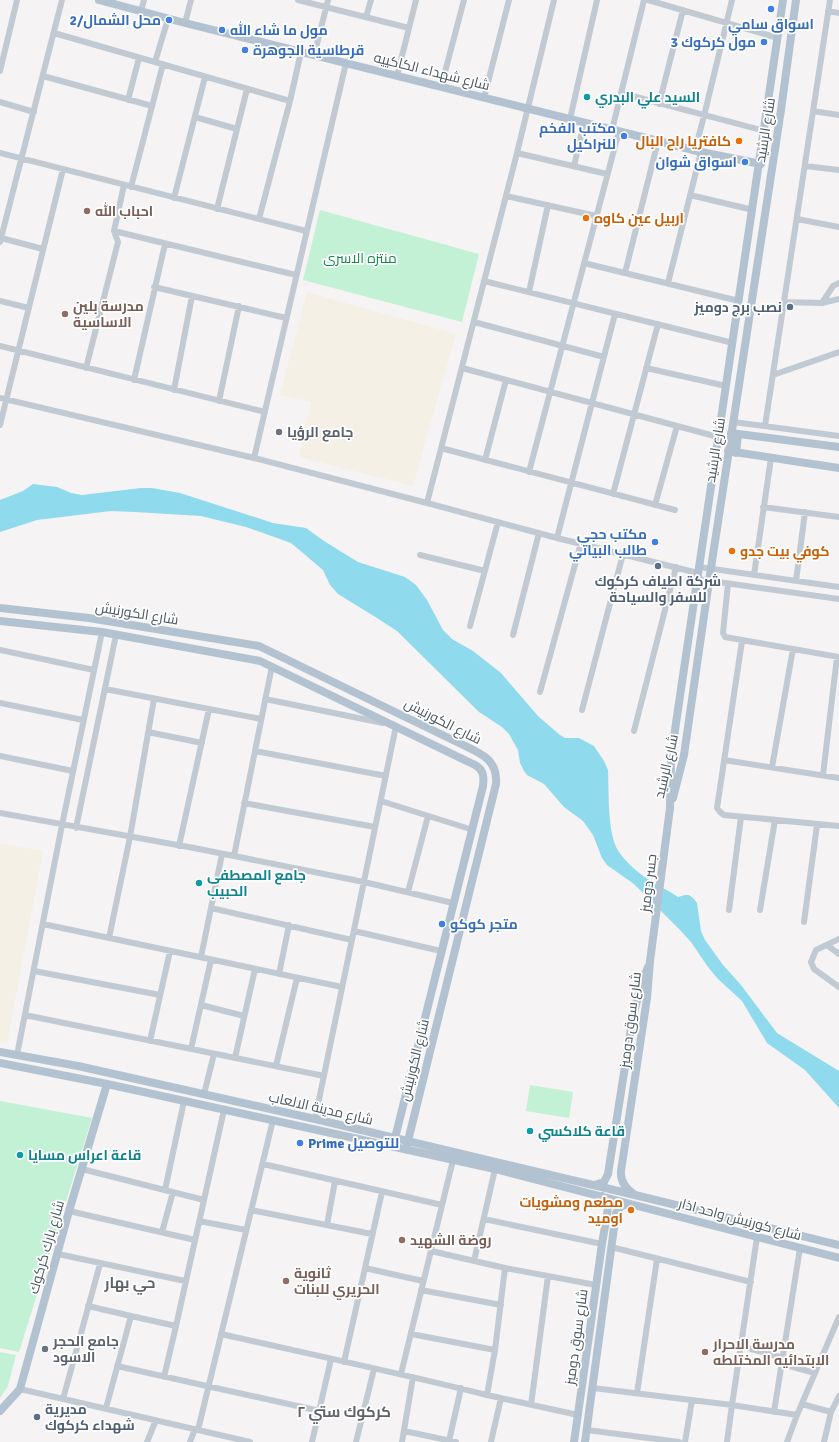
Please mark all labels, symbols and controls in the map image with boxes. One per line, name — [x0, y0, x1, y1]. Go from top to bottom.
marker: اسواق سامي — [766, 4, 776, 14]
place label: محل الشمال/2 — [69, 12, 161, 29]
marker: محل الشمال/2 — [164, 15, 174, 25]
place label: اسواق سامي — [728, 16, 814, 36]
place label: مول ما شاء الله — [230, 21, 328, 39]
marker: مول ما شاء الله — [217, 25, 227, 35]
place label: مول كركوك 3 — [670, 34, 756, 51]
marker: مول كركوك 3 — [759, 37, 769, 47]
place label: قرطاسية الجوهرة — [253, 42, 364, 59]
marker: قرطاسية الجوهرة — [240, 45, 250, 55]
street label: شارع شهداء الكاكييه — [372, 49, 492, 94]
place label: السيد علي البدري — [595, 89, 700, 109]
marker: السيد علي البدري — [582, 92, 592, 102]
street label: شارع الرشيد — [752, 97, 779, 164]
place label: مكتب الفخم للنراكيل — [539, 120, 616, 153]
marker: مكتب الفخم للنراكيل — [619, 131, 629, 141]
place label: كافتريا راح البال — [636, 133, 731, 151]
marker: كافتريا راح البال — [734, 136, 744, 146]
place label: اسواق شوان — [655, 154, 737, 171]
marker: اسواق شوان — [740, 157, 750, 167]
place label: احباب الله — [95, 202, 153, 220]
marker: احباب الله — [82, 206, 92, 216]
place label: اربيل عين كاوه — [594, 210, 684, 227]
marker: اربيل عين كاوه — [581, 213, 591, 223]
park label: منتزه الاسرى — [323, 250, 397, 267]
place label: مدرسة بلين الاساسية — [73, 298, 144, 331]
place label: نصب برج دوميز — [693, 299, 782, 317]
marker: نصب برج دوميز — [785, 302, 795, 312]
marker: مدرسة بلين الاساسية — [60, 309, 70, 319]
street label: شارع الرشيد — [702, 417, 729, 484]
place label: جامع الرؤيا — [287, 424, 353, 442]
marker: جامع الرؤيا — [274, 427, 284, 437]
place label: مكتب حجي طالب البياتي — [569, 526, 647, 562]
marker: مكتب حجي طالب البياتي — [650, 537, 660, 547]
place label: كوفي بيت جدو — [740, 543, 829, 563]
marker: كوفي بيت جدو — [727, 546, 737, 556]
marker: شركة اطياف كركوك للسفر والسياحة — [653, 561, 663, 571]
place label: شركة اطياف كركوك للسفر والسياحة — [595, 573, 721, 606]
street label: شارع الكورنيش — [94, 599, 180, 628]
street label: شارع الكورنيش — [401, 695, 484, 748]
street label: شارع الرشيد — [651, 732, 682, 800]
street label: جسر دوميز — [636, 853, 661, 914]
place label: جامع المصطفى الحبيب — [207, 867, 306, 900]
marker: جامع المصطفى الحبيب — [194, 878, 204, 888]
place label: متجر كوكو — [450, 916, 518, 933]
marker: متجر كوكو — [437, 919, 447, 929]
street label: شارع سوق دوميز — [616, 971, 645, 1070]
street label: شارع الكورنيش — [396, 1017, 433, 1103]
street label: شارع مدينة الالعاب — [267, 1088, 375, 1129]
place label: قاعة كلاكسي — [538, 1123, 625, 1142]
marker: قاعة كلاكسي — [525, 1126, 535, 1136]
place label: Prime للتوصيل — [308, 1135, 399, 1152]
marker: Prime للتوصيل — [295, 1138, 305, 1148]
place label: قاعة اعراس مسايا — [28, 1147, 141, 1164]
marker: قاعة اعراس مسايا — [15, 1150, 25, 1160]
place label: مطعم ومشويات اوميد — [519, 1194, 623, 1227]
street label: شارع كورنيش واحد اذار — [675, 1195, 803, 1244]
street label: شارع بارك كركوك — [25, 1198, 68, 1296]
marker: مطعم ومشويات اوميد — [626, 1205, 636, 1215]
place label: روضة الشهيد — [410, 1232, 491, 1249]
marker: روضة الشهيد — [397, 1235, 407, 1245]
place label: ثانوية الحريري للبنات — [294, 1265, 380, 1300]
district label: حي بهار — [104, 1274, 155, 1295]
marker: ثانوية الحريري للبنات — [281, 1276, 291, 1286]
street label: شارع سوق دوميز — [561, 1288, 592, 1387]
place label: جامع الحجر الاسود — [52, 1333, 119, 1366]
place label: مدرسة الاحرار الابتدائيه المختلطه — [712, 1336, 829, 1369]
marker: جامع الحجر الاسود — [40, 1344, 50, 1354]
marker: مدرسة الاحرار الابتدائيه المختلطه — [700, 1347, 710, 1357]
place label: مديرية شهداء كركوك — [45, 1401, 135, 1434]
district label: كركوك ستي ٢ — [297, 1403, 391, 1424]
marker: مديرية شهداء كركوك — [32, 1412, 42, 1422]

